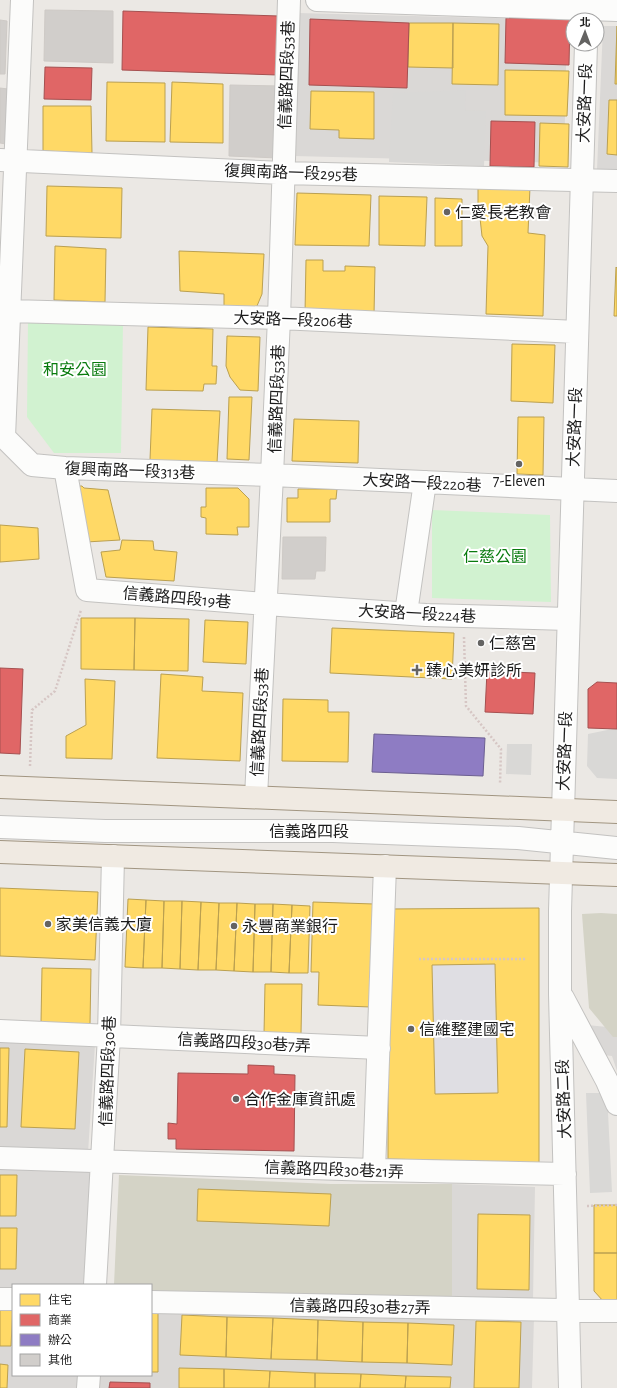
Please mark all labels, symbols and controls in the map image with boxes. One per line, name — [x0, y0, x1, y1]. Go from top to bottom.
north arrow — [565, 12, 605, 52]
text: 北 — [580, 17, 591, 28]
street label: 信義路四段53巷 — [276, 20, 297, 130]
street label: 大安路一段 — [575, 63, 594, 143]
street label: 復興南路一段295巷 — [224, 162, 358, 183]
place label: 仁愛長老教會 — [455, 204, 551, 221]
marker: 仁愛長老教會 — [442, 207, 452, 217]
street label: 大安路一段206巷 — [233, 309, 353, 330]
street label: 信義路四段53巷 — [266, 344, 287, 454]
park label: 和安公園 — [43, 361, 107, 378]
street label: 大安路一段 — [565, 387, 584, 467]
marker: 7-Eleven — [514, 459, 524, 469]
street label: 復興南路一段313巷 — [64, 460, 196, 481]
street label: 大安路一段220巷 — [362, 471, 482, 494]
place label: 7-Eleven — [493, 473, 545, 489]
park label: 仁慈公園 — [463, 548, 527, 565]
street label: 信義路四段19巷 — [122, 584, 232, 611]
street label: 大安路一段224巷 — [357, 602, 476, 625]
place label: 仁慈宮 — [489, 635, 537, 652]
marker: 仁慈宮 — [476, 638, 486, 648]
place label: 臻心美妍診所 — [426, 662, 522, 679]
marker: 臻心美妍診所 — [411, 664, 423, 676]
street label: 信義路四段53巷 — [248, 667, 271, 777]
street label: 大安路一段 — [555, 711, 574, 791]
street label: 信義路四段 — [269, 823, 349, 840]
place label: 家美信義大廈 — [56, 916, 152, 933]
place label: 永豐商業銀行 — [242, 918, 338, 935]
marker: 家美信義大廈 — [43, 919, 53, 929]
marker: 永豐商業銀行 — [229, 921, 239, 931]
street label: 信義路四段30巷 — [97, 1015, 118, 1127]
place label: 信維整建國宅 — [419, 1021, 515, 1038]
marker: 信維整建國宅 — [406, 1024, 416, 1034]
street label: 信義路四段30巷7弄 — [177, 1031, 311, 1054]
street label: 大安路二段 — [554, 1059, 573, 1139]
place label: 合作金庫資訊處 — [244, 1091, 356, 1108]
marker: 合作金庫資訊處 — [231, 1094, 241, 1104]
street label: 信義路四段30巷21弄 — [264, 1159, 404, 1180]
legend — [12, 1284, 152, 1376]
text: 住宅 — [48, 1293, 72, 1306]
street label: 信義路四段30巷27弄 — [289, 1297, 431, 1316]
text: 商業 — [48, 1313, 72, 1326]
text: 辦公 — [48, 1334, 72, 1346]
text: 其他 — [48, 1354, 72, 1366]

